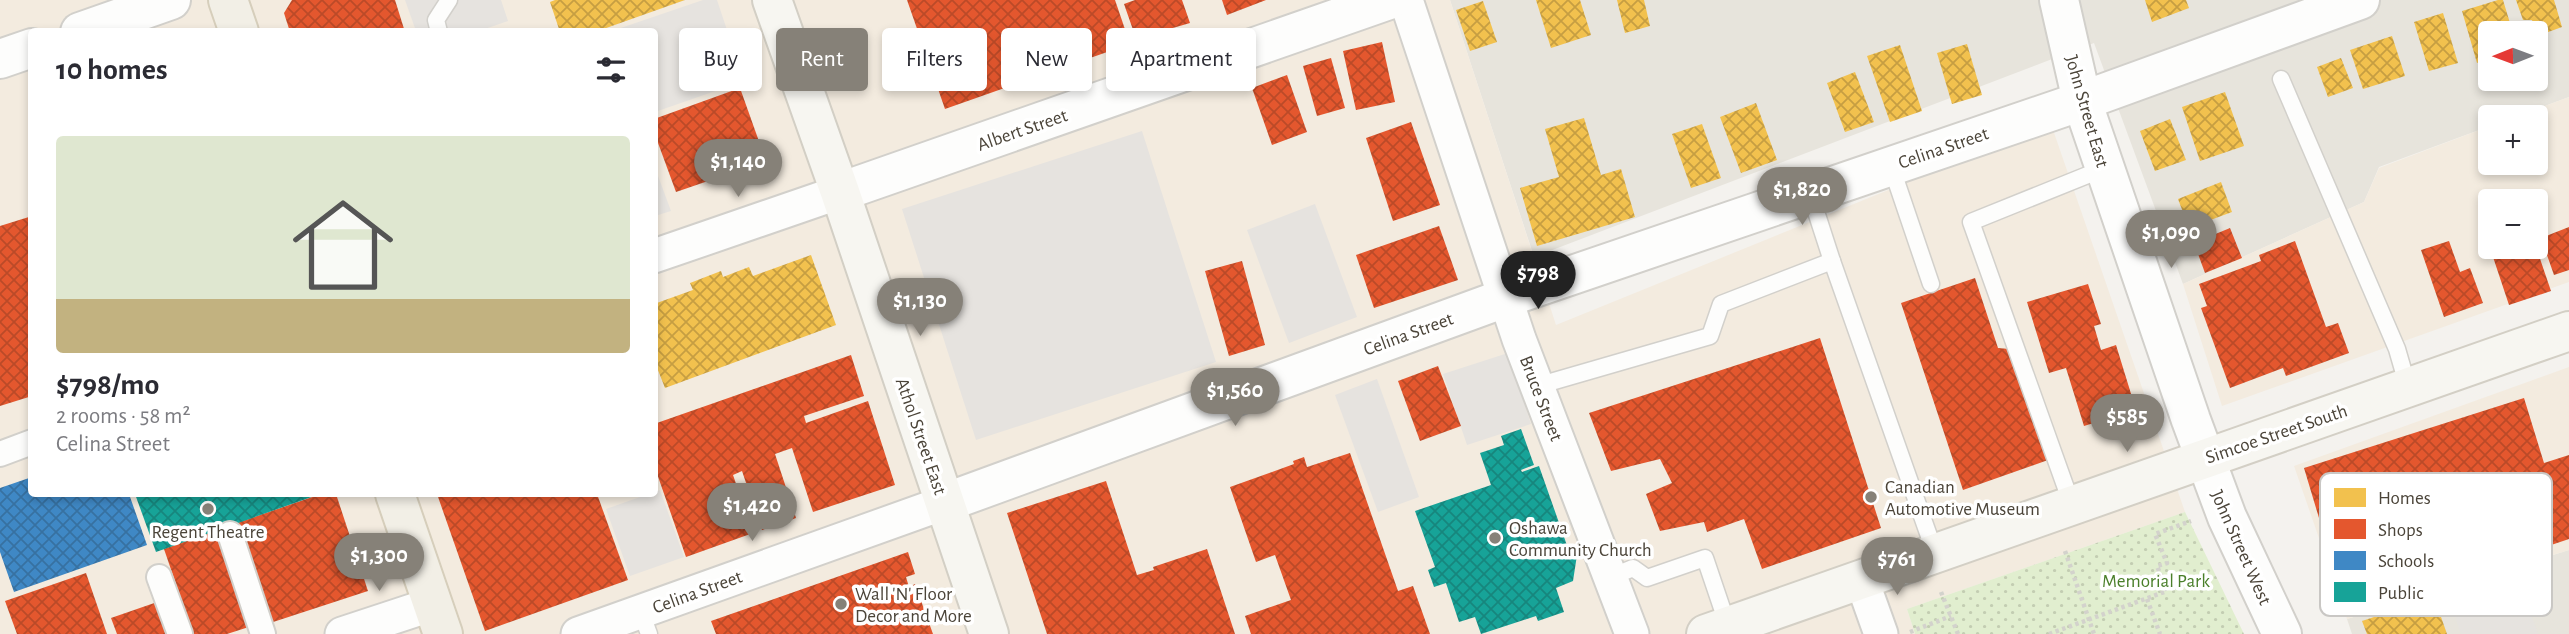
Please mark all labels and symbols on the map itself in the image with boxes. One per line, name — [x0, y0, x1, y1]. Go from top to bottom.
north arrow — [2478, 21, 2548, 91]
street label: John Street East — [2061, 53, 2112, 170]
street label: Albert Street — [975, 106, 1070, 155]
street label: Celina Street — [1896, 124, 1991, 173]
pin: $1,140 — [681, 140, 795, 199]
pin: $1,820 — [1745, 168, 1859, 227]
pin: $1,090 — [2114, 210, 2228, 270]
pin: $798 — [1497, 252, 1579, 311]
pin: $1,130 — [863, 278, 977, 338]
street label: Celina Street — [1361, 309, 1456, 359]
street label: Bruce Street — [1516, 353, 1566, 444]
pin: $1,560 — [1178, 368, 1292, 428]
street label: Athol Street East — [892, 376, 949, 497]
pin: $585 — [2086, 394, 2168, 454]
street label: Simcoe Street South — [2203, 401, 2350, 468]
legend — [2320, 473, 2552, 616]
place label: Canadian Automotive Museum — [1885, 478, 2040, 519]
pin: $1,420 — [695, 484, 809, 543]
street label: John Street West — [2207, 487, 2274, 608]
marker: Canadian Automotive Museum — [1863, 489, 1879, 505]
text: Homes — [2378, 489, 2431, 508]
marker: Regent Theatre — [200, 501, 216, 517]
place label: Oshawa Community Church — [1509, 519, 1652, 560]
text: Shops — [2378, 521, 2423, 540]
place label: Regent Theatre — [152, 523, 264, 542]
marker: Oshawa Community Church — [1487, 530, 1503, 546]
pin: $1,300 — [322, 534, 436, 593]
pin: $761 — [1856, 538, 1938, 597]
text: Schools — [2378, 552, 2434, 571]
street label: Celina Street — [650, 567, 745, 617]
park label: Memorial Park — [2102, 572, 2210, 591]
text: Public — [2378, 584, 2424, 603]
place label: Wall 'N' Floor Decor and More — [855, 585, 972, 626]
marker: Wall 'N' Floor Decor and More — [833, 596, 849, 612]

